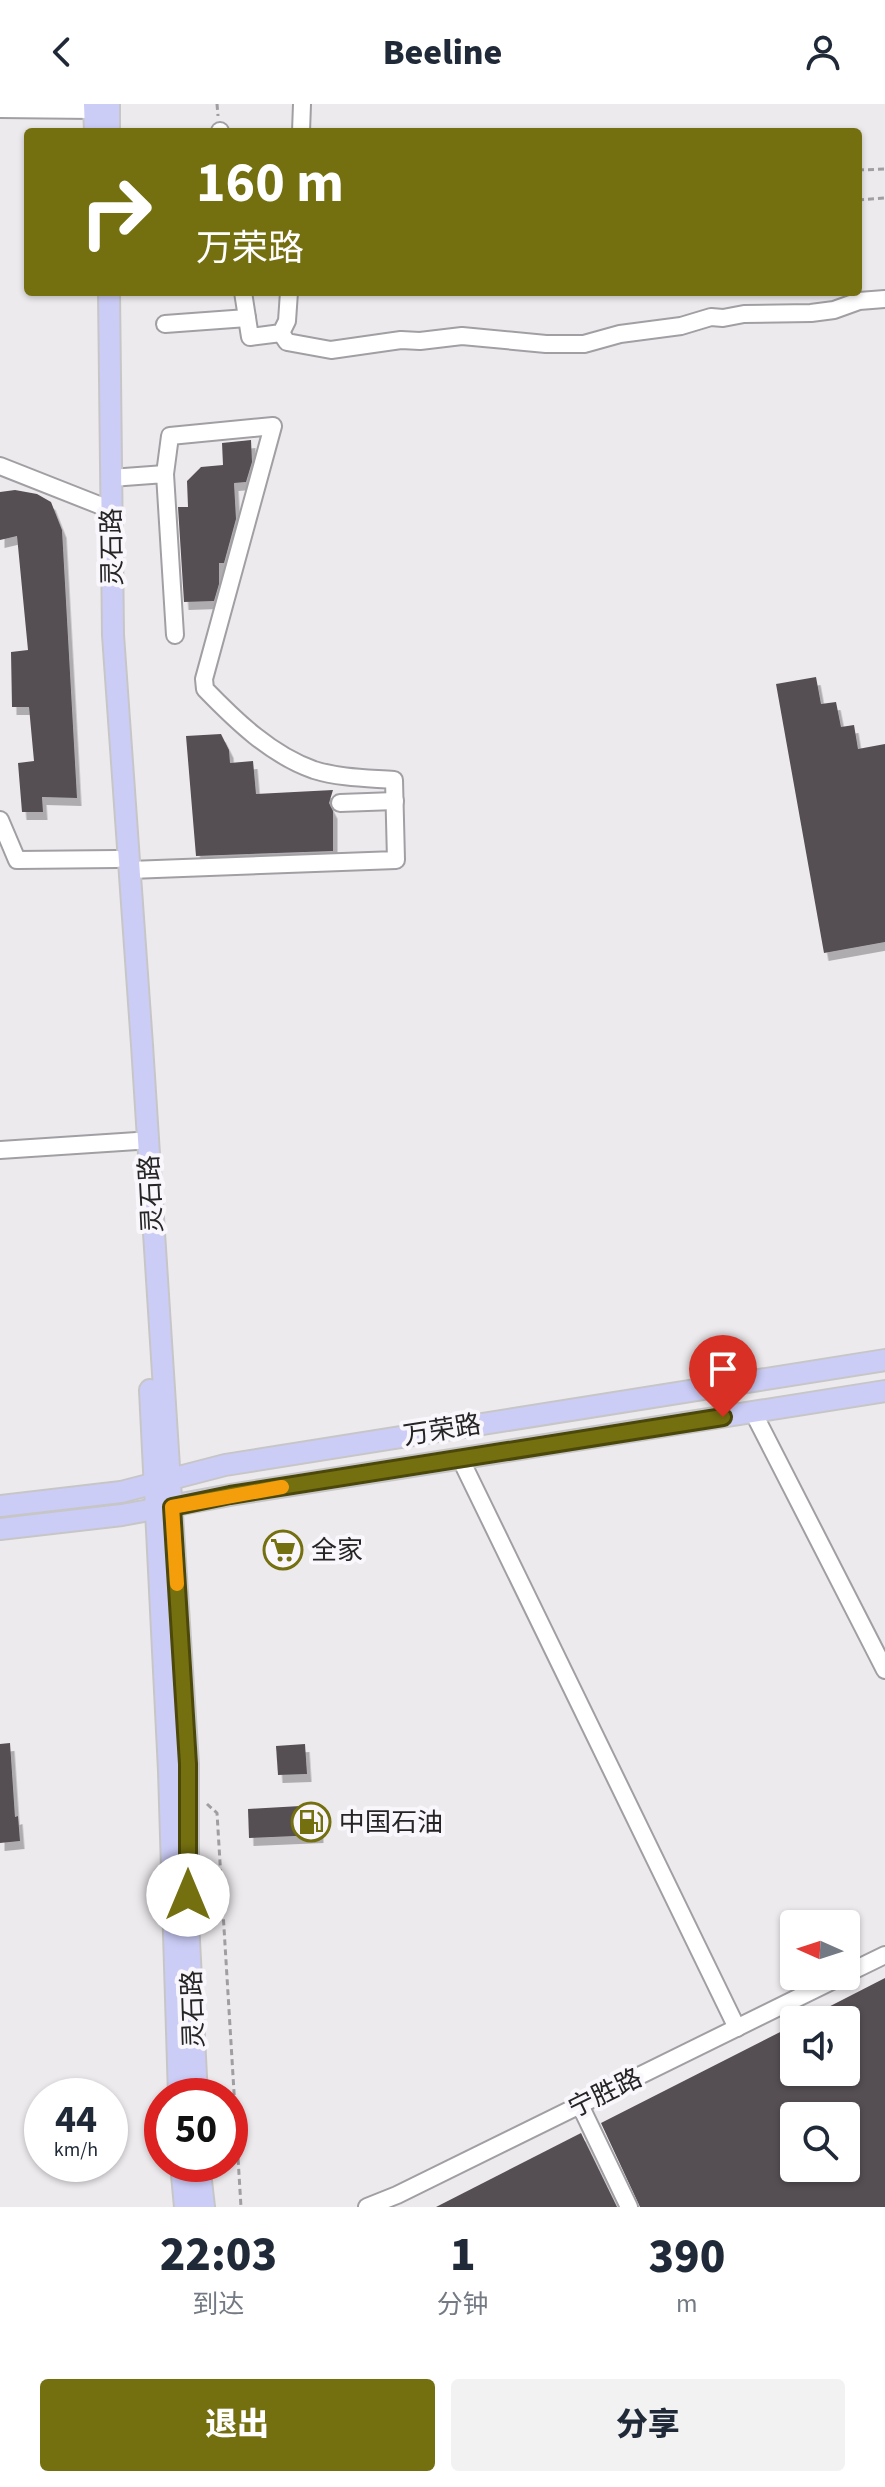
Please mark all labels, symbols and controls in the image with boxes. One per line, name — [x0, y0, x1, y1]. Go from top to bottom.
text: Beeline — [383, 27, 502, 78]
icon: back — [40, 30, 84, 74]
icon: person — [801, 30, 845, 74]
text: 160 m — [196, 144, 344, 223]
icon: right — [64, 160, 168, 264]
text: 万荣路 — [196, 223, 304, 274]
street label: 灵石路 — [93, 508, 131, 586]
street label: 灵石路 — [130, 1154, 172, 1234]
pin — [689, 1335, 757, 1417]
icon: arrive — [701, 1347, 745, 1391]
street label: 万荣路 — [401, 1406, 483, 1454]
supermarket icon: 全家 — [262, 1529, 304, 1571]
place label: 全家 — [311, 1532, 363, 1569]
fuel station icon: 中国石油 — [290, 1801, 332, 1843]
place label: 中国石油 — [339, 1804, 443, 1841]
position arrow — [146, 1853, 230, 1937]
north arrow — [780, 1910, 860, 1990]
map controls — [780, 1910, 860, 2182]
street label: 灵石路 — [173, 1969, 213, 2049]
button: sound — [780, 2006, 860, 2086]
street label: 宁胜路 — [562, 2059, 648, 2127]
speed limit sign: 50 — [144, 2078, 248, 2182]
text: 44 — [55, 2091, 97, 2148]
button: search — [780, 2102, 860, 2182]
text: km/h — [54, 2136, 98, 2164]
text: 22:03 — [160, 2221, 277, 2289]
text: 1 — [450, 2221, 476, 2289]
text: 390 — [648, 2223, 725, 2291]
text: m — [676, 2285, 698, 2322]
text: 到达 — [192, 2286, 244, 2323]
text: 分钟 — [437, 2286, 489, 2323]
button: 退出 — [40, 2379, 435, 2471]
button: 分享 — [451, 2379, 845, 2471]

